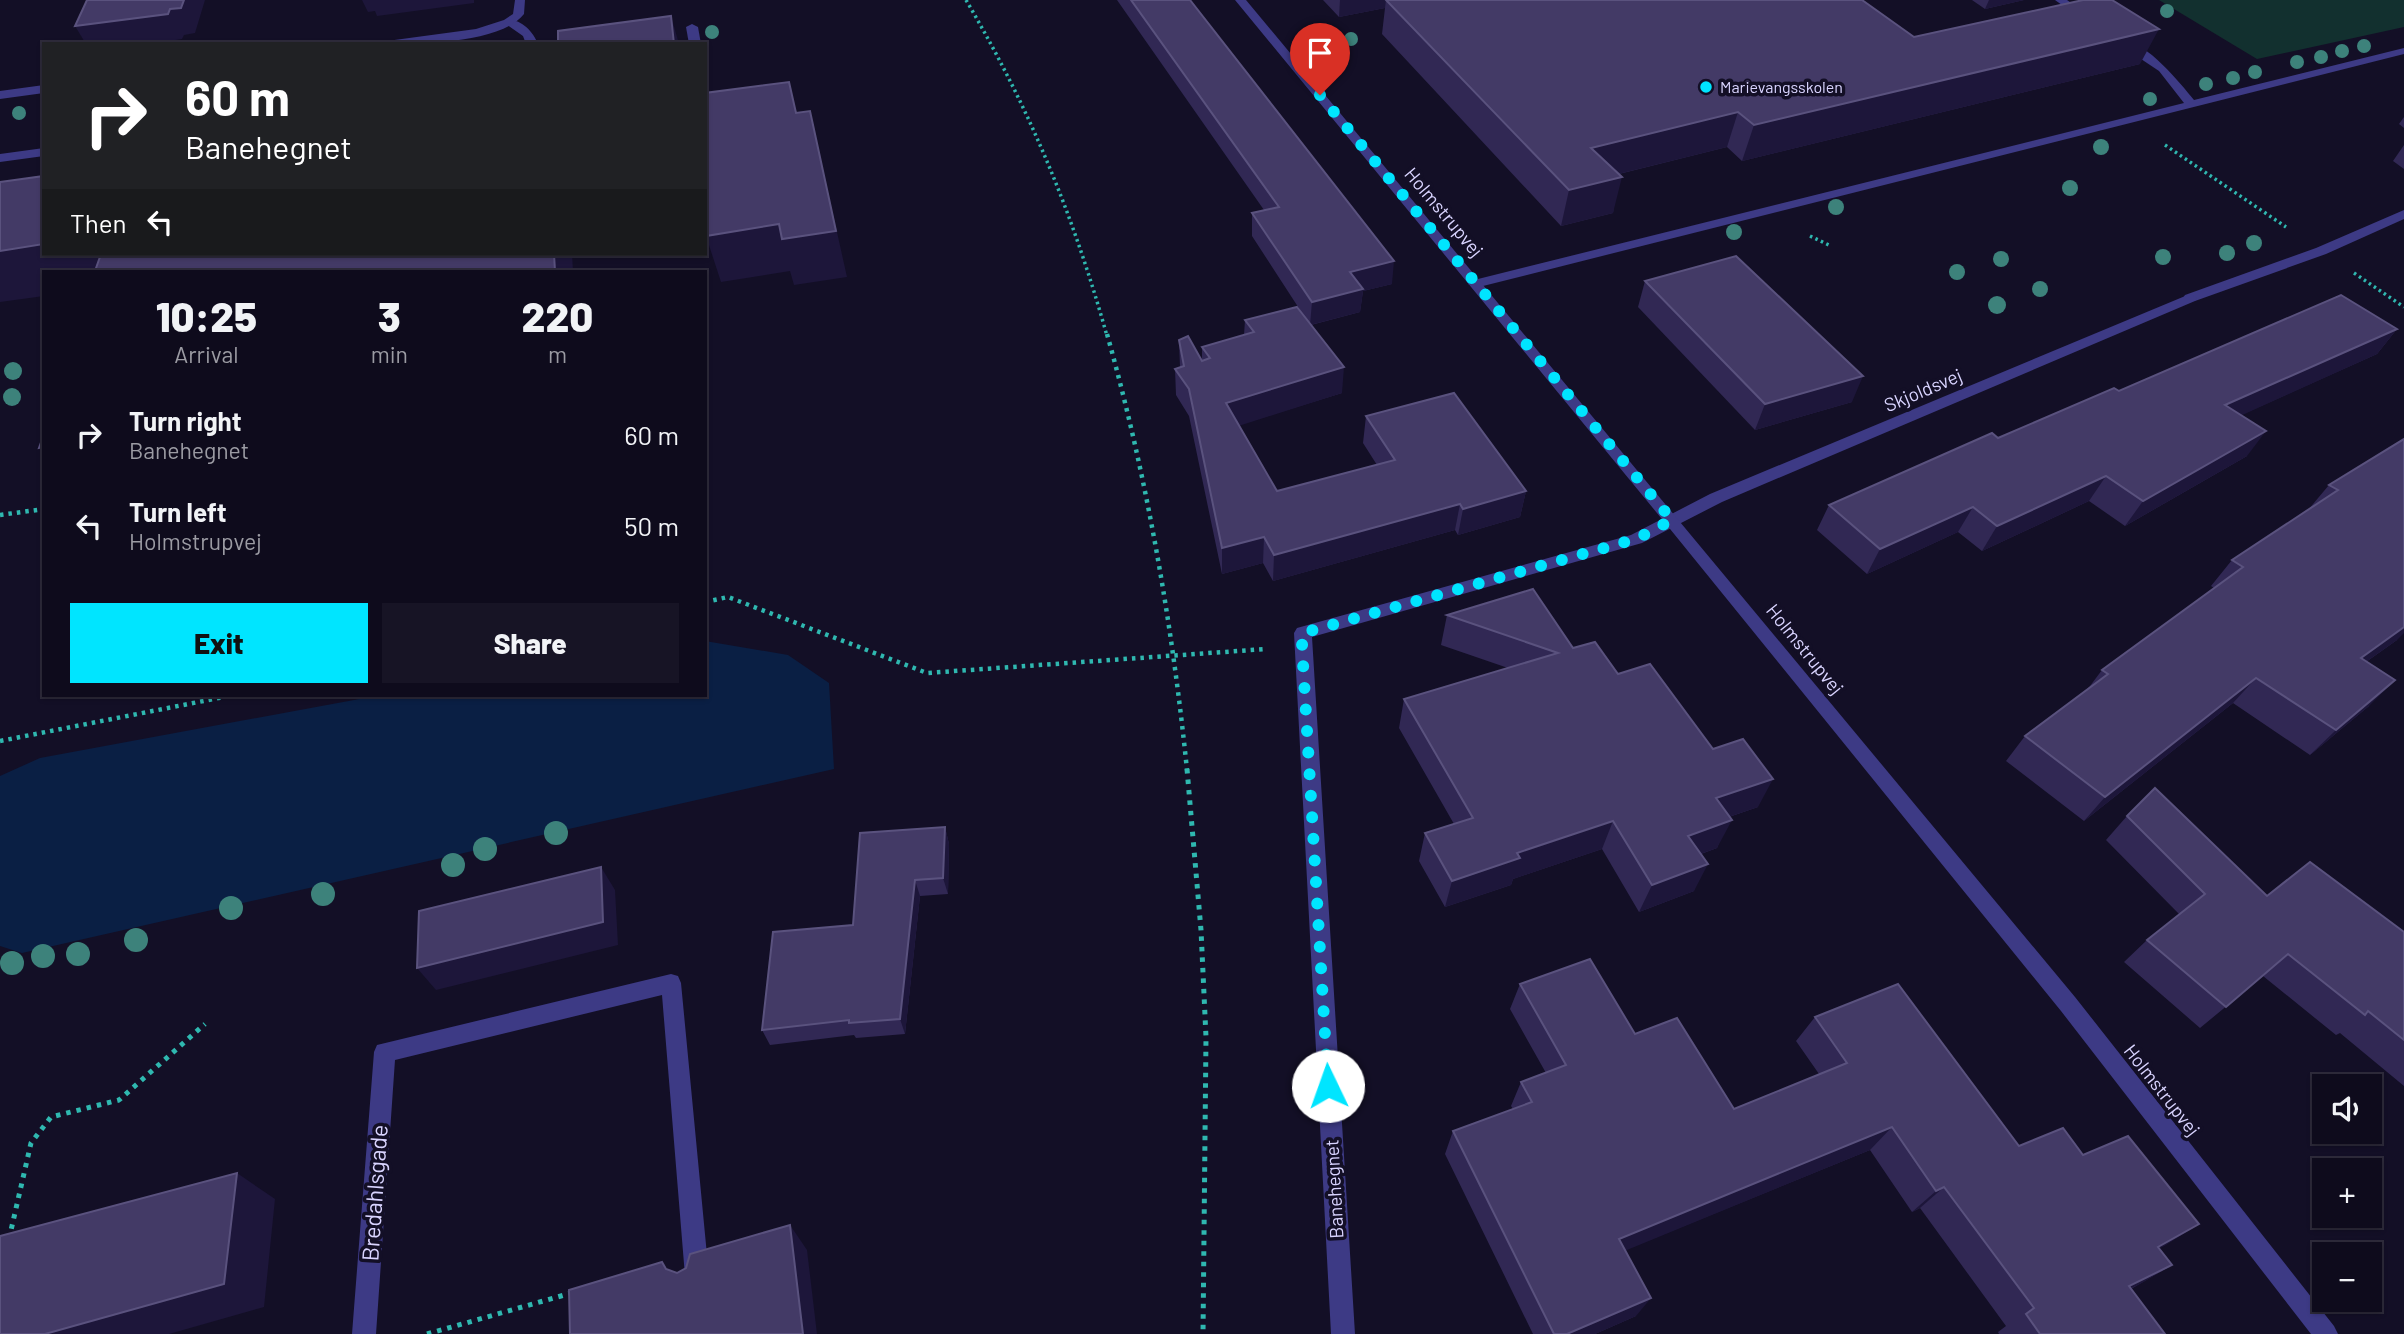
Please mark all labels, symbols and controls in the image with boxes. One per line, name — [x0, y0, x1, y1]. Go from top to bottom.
pin — [1290, 23, 1350, 95]
icon: arrive — [1301, 34, 1339, 72]
text: 60 m — [185, 67, 290, 126]
icon: right — [70, 70, 161, 161]
place label: Marievangsskolen — [1720, 77, 1843, 96]
marker: Marievangsskolen — [1698, 79, 1714, 95]
text: Banehegnet — [185, 127, 352, 165]
street label: Holmstrupvej — [1400, 162, 1488, 261]
icon: left — [141, 203, 179, 241]
text: Then — [70, 207, 127, 238]
text: 10:25 — [156, 290, 257, 340]
text: 3 — [378, 290, 401, 340]
text: 220 — [522, 290, 593, 340]
text: Arrival — [174, 340, 238, 368]
text: min — [371, 340, 408, 368]
text: m — [548, 340, 567, 368]
street label: Skjoldsvej — [1880, 363, 1965, 416]
text: Turn right — [129, 405, 242, 436]
icon: right — [70, 416, 108, 454]
text: 60 m — [624, 419, 679, 450]
text: Banehegnet — [129, 436, 249, 464]
text: Turn left — [129, 496, 227, 527]
icon: left — [70, 507, 108, 545]
text: 50 m — [624, 510, 679, 541]
text: Holmstrupvej — [129, 527, 262, 555]
street label: Holmstrupvej — [1762, 599, 1849, 699]
button: Exit — [70, 603, 368, 683]
button: Share — [382, 603, 679, 683]
street label: Holmstrupvej — [2120, 1039, 2205, 1140]
position arrow — [1291, 1049, 1365, 1123]
map controls — [2312, 1074, 2382, 1312]
button: sound — [2312, 1074, 2382, 1144]
street label: Bredahlsgade — [355, 1124, 393, 1262]
street label: Banehegnet — [1319, 1139, 1348, 1239]
button: + — [2312, 1158, 2382, 1228]
button: − — [2312, 1242, 2382, 1312]

